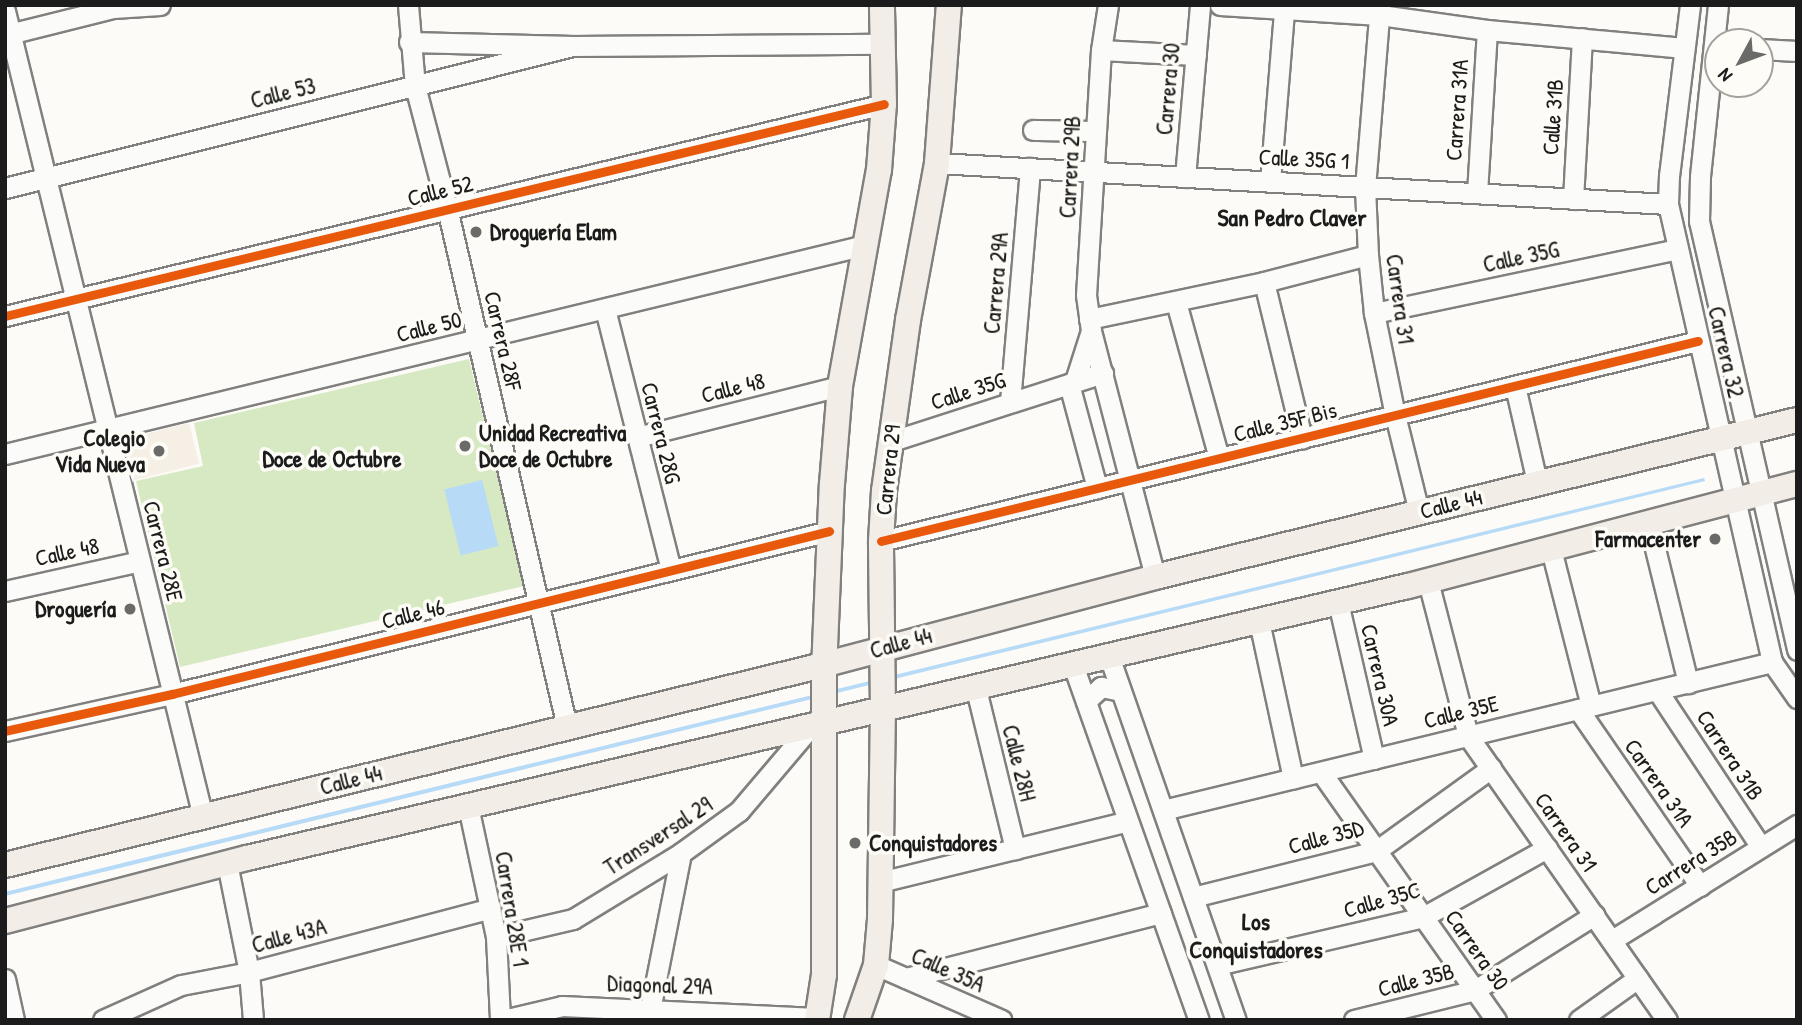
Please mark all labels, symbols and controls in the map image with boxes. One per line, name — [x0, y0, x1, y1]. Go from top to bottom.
north arrow — [1704, 28, 1774, 98]
street label: Carrera 30 — [1150, 42, 1186, 136]
street label: Carrera 31A — [1440, 58, 1474, 162]
text: N — [1712, 63, 1738, 88]
street label: Calle 53 — [248, 72, 318, 114]
street label: Calle 31B — [1537, 78, 1569, 156]
street label: Carrera 29B — [1054, 115, 1086, 219]
street label: Calle 35G 1 — [1258, 143, 1350, 175]
street label: Calle 52 — [404, 170, 476, 212]
district label: San Pedro Claver — [1217, 204, 1367, 232]
place label: Droguería Elam — [490, 218, 617, 246]
marker: Droguería Elam — [468, 224, 484, 240]
street label: Carrera 29A — [978, 231, 1014, 335]
street label: Calle 35G — [1480, 235, 1562, 279]
street label: Carrera 31 — [1380, 252, 1420, 346]
street label: Carrera 28F — [478, 289, 528, 393]
street label: Carrera 32 — [1702, 304, 1750, 400]
street label: Calle 50 — [394, 306, 464, 348]
street label: Calle 35G — [927, 366, 1009, 416]
street label: Calle 48 — [698, 367, 768, 409]
street label: Carrera 28G — [635, 379, 687, 487]
street label: Calle 35F Bis — [1230, 396, 1340, 448]
place label: Unidad Recreativa Doce de Octubre — [479, 419, 626, 473]
street label: Carrera 29 — [870, 423, 906, 517]
place label: Colegio Vida Nueva — [55, 424, 145, 478]
marker: Unidad Recreativa Doce de Octubre — [457, 438, 473, 454]
marker: Colegio Vida Nueva — [151, 443, 167, 459]
district label: Doce de Octubre — [262, 445, 402, 473]
street label: Calle 44 — [1417, 483, 1485, 525]
street label: Carrera 28E — [137, 498, 189, 604]
place label: Farmacenter — [1595, 525, 1701, 553]
marker: Farmacenter — [1707, 531, 1723, 547]
street label: Calle 48 — [33, 532, 101, 572]
street label: Calle 46 — [379, 593, 447, 635]
place label: Droguería — [35, 595, 116, 623]
marker: Droguería — [122, 601, 138, 617]
street label: Calle 44 — [867, 621, 935, 665]
street label: Carrera 30A — [1355, 621, 1405, 729]
street label: Calle 35E — [1421, 689, 1501, 735]
street label: Carrera 31B — [1691, 705, 1769, 805]
street label: Calle 28H — [996, 722, 1042, 804]
street label: Carrera 31A — [1619, 734, 1699, 832]
street label: Calle 44 — [317, 759, 385, 801]
street label: Carrera 31 — [1529, 787, 1603, 877]
street label: Transversal 29 — [599, 791, 717, 881]
street label: Calle 35D — [1285, 814, 1367, 860]
street label: Carrera 35B — [1640, 823, 1742, 901]
place label: Conquistadores — [869, 829, 997, 857]
marker: Conquistadores — [847, 835, 863, 851]
street label: Carrera 28E 1 — [489, 849, 535, 969]
street label: Calle 35C — [1340, 876, 1424, 924]
street label: Carrera 30 — [1439, 904, 1515, 996]
district label: Los Conquistadores — [1189, 908, 1323, 964]
street label: Calle 43A — [249, 913, 329, 959]
street label: Calle 35A — [907, 942, 989, 998]
street label: Calle 35B — [1375, 957, 1457, 1003]
street label: Diagonal 29A — [607, 969, 713, 1001]

